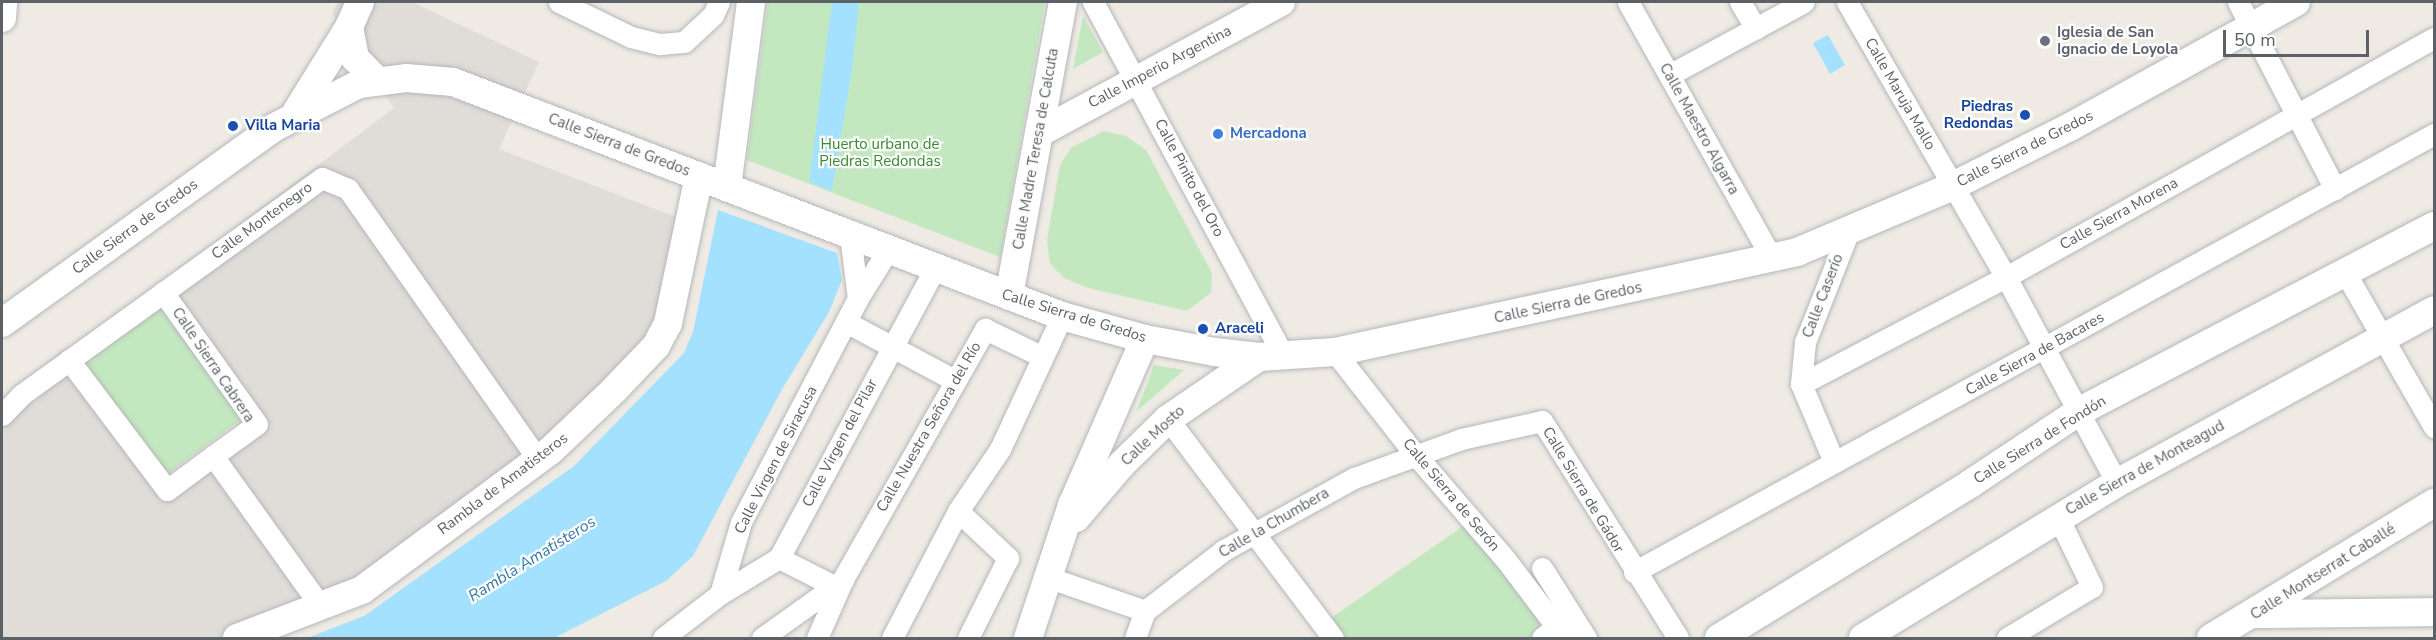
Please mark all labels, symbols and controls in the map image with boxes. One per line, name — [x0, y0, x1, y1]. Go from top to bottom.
scale bar — [2226, 18, 2372, 56]
street label: Calle Imperio Argentina — [1085, 22, 1235, 112]
place label: Iglesia de San Ignacio de Loyola — [2057, 23, 2178, 58]
text: 50 m — [2234, 28, 2276, 52]
marker: Iglesia de San Ignacio de Loyola — [2038, 34, 2052, 48]
street label: Calle Maruja Mallo — [1861, 35, 1939, 153]
street label: Calle Madre Teresa de Calcuta — [1009, 47, 1063, 251]
street label: Calle Maestro Algarra — [1655, 60, 1743, 198]
place label: Piedras Redondas — [1944, 97, 2013, 132]
street label: Calle Sierra de Gredos — [1954, 107, 2096, 191]
marker: Piedras Redondas — [2018, 108, 2032, 122]
street label: Calle Sierra de Gredos — [545, 110, 693, 180]
street label: Calle Pinito del Oro — [1150, 116, 1228, 240]
place label: Villa Maria — [245, 117, 320, 135]
marker: Villa Maria — [226, 119, 240, 133]
place label: Mercadona — [1230, 125, 1307, 143]
marker: Mercadona — [1211, 127, 1225, 141]
park label: Huerto urbano de Piedras Redondas — [819, 135, 941, 170]
street label: Calle Sierra Morena — [2057, 174, 2181, 254]
street label: Calle Sierra de Gredos — [69, 175, 201, 279]
street label: Calle Montenegro — [208, 178, 316, 264]
street label: Calle Caserío — [1799, 251, 1847, 341]
street label: Calle Sierra de Gredos — [1492, 279, 1644, 327]
street label: Calle Sierra de Gredos — [999, 285, 1149, 347]
street label: Calle Sierra Cabrera — [168, 304, 258, 426]
street label: Calle Sierra de Bacares — [1963, 308, 2107, 400]
place label: Araceli — [1215, 320, 1264, 338]
marker: Araceli — [1196, 322, 1210, 336]
street label: Calle Nuestra Señora del Río — [873, 339, 985, 515]
street label: Calle Virgen del Pilar — [799, 376, 881, 510]
street label: Calle Virgen de Siracusa — [731, 383, 821, 537]
street label: Calle Sierra de Fondón — [1971, 392, 2109, 488]
street label: Calle Mosto — [1118, 402, 1188, 470]
street label: Calle Sierra de Monteagud — [2062, 417, 2228, 519]
street label: Calle Sierra de Gádor — [1538, 424, 1628, 556]
street label: Rambla de Amatisteros — [435, 429, 571, 539]
street label: Calle Sierra de Serón — [1399, 435, 1503, 555]
street label: Calle la Chumbera — [1216, 484, 1332, 562]
water label: Rambla Amatisteros — [465, 512, 599, 606]
street label: Calle Montserrat Caballé — [2247, 520, 2399, 624]

